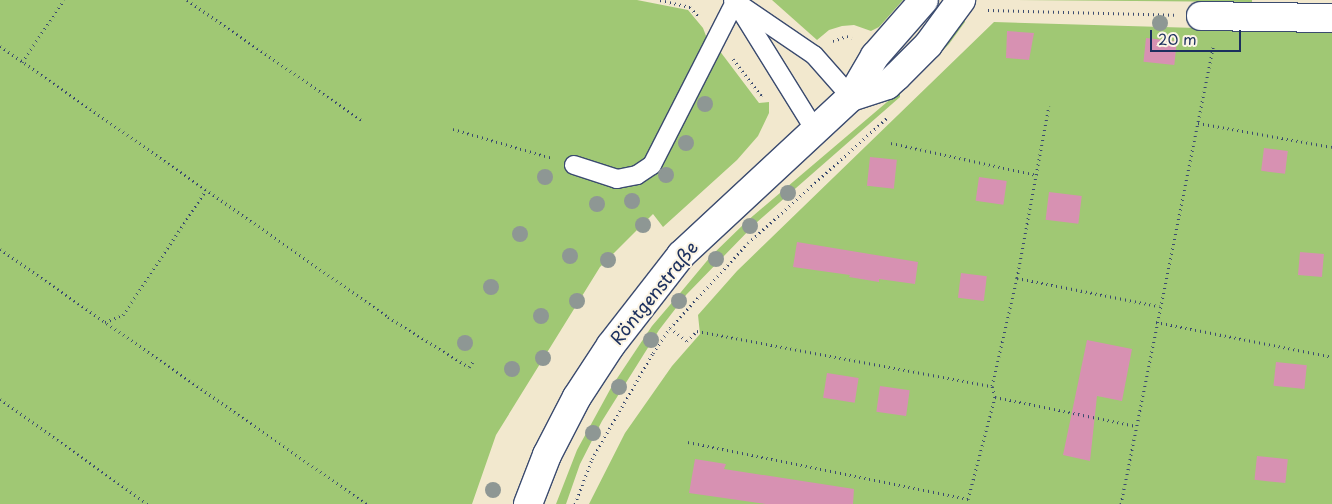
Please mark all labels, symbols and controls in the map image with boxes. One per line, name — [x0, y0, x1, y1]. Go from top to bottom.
scale bar — [1152, 20, 1243, 52]
text: 20 m — [1158, 27, 1197, 50]
street label: Röntgenstraße — [606, 237, 702, 349]

